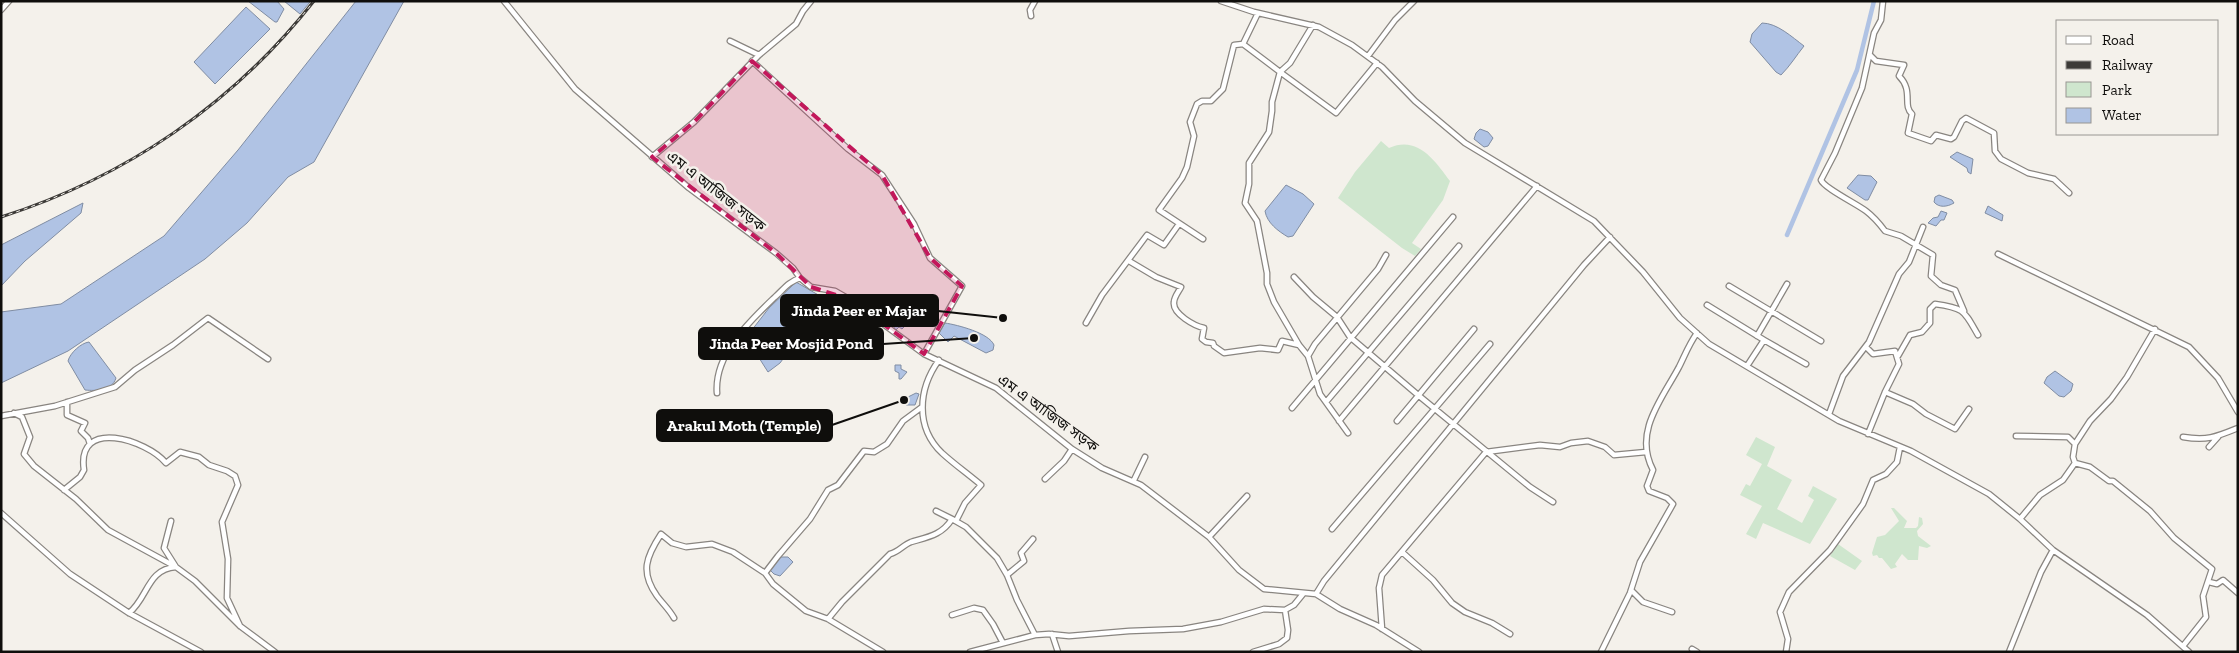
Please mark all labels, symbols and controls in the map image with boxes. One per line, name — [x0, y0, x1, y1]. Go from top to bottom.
legend — [2056, 20, 2219, 135]
text: Road — [2102, 31, 2135, 49]
text: Railway — [2102, 56, 2153, 74]
text: Park — [2102, 81, 2132, 99]
text: Water — [2102, 106, 2142, 124]
street label: এম এ আজিজ সড়ক — [663, 147, 770, 236]
callout: Jinda Peer er Majar — [781, 295, 938, 326]
text: Jinda Peer er Majar — [791, 301, 927, 320]
callout: Jinda Peer Mosjid Pond — [699, 328, 883, 359]
text: Jinda Peer Mosjid Pond — [709, 334, 873, 353]
street label: এম এ আজিজ সড়ক — [994, 370, 1103, 456]
callout: Arakul Moth (Temple) — [657, 410, 832, 441]
text: Arakul Moth (Temple) — [667, 416, 822, 435]

